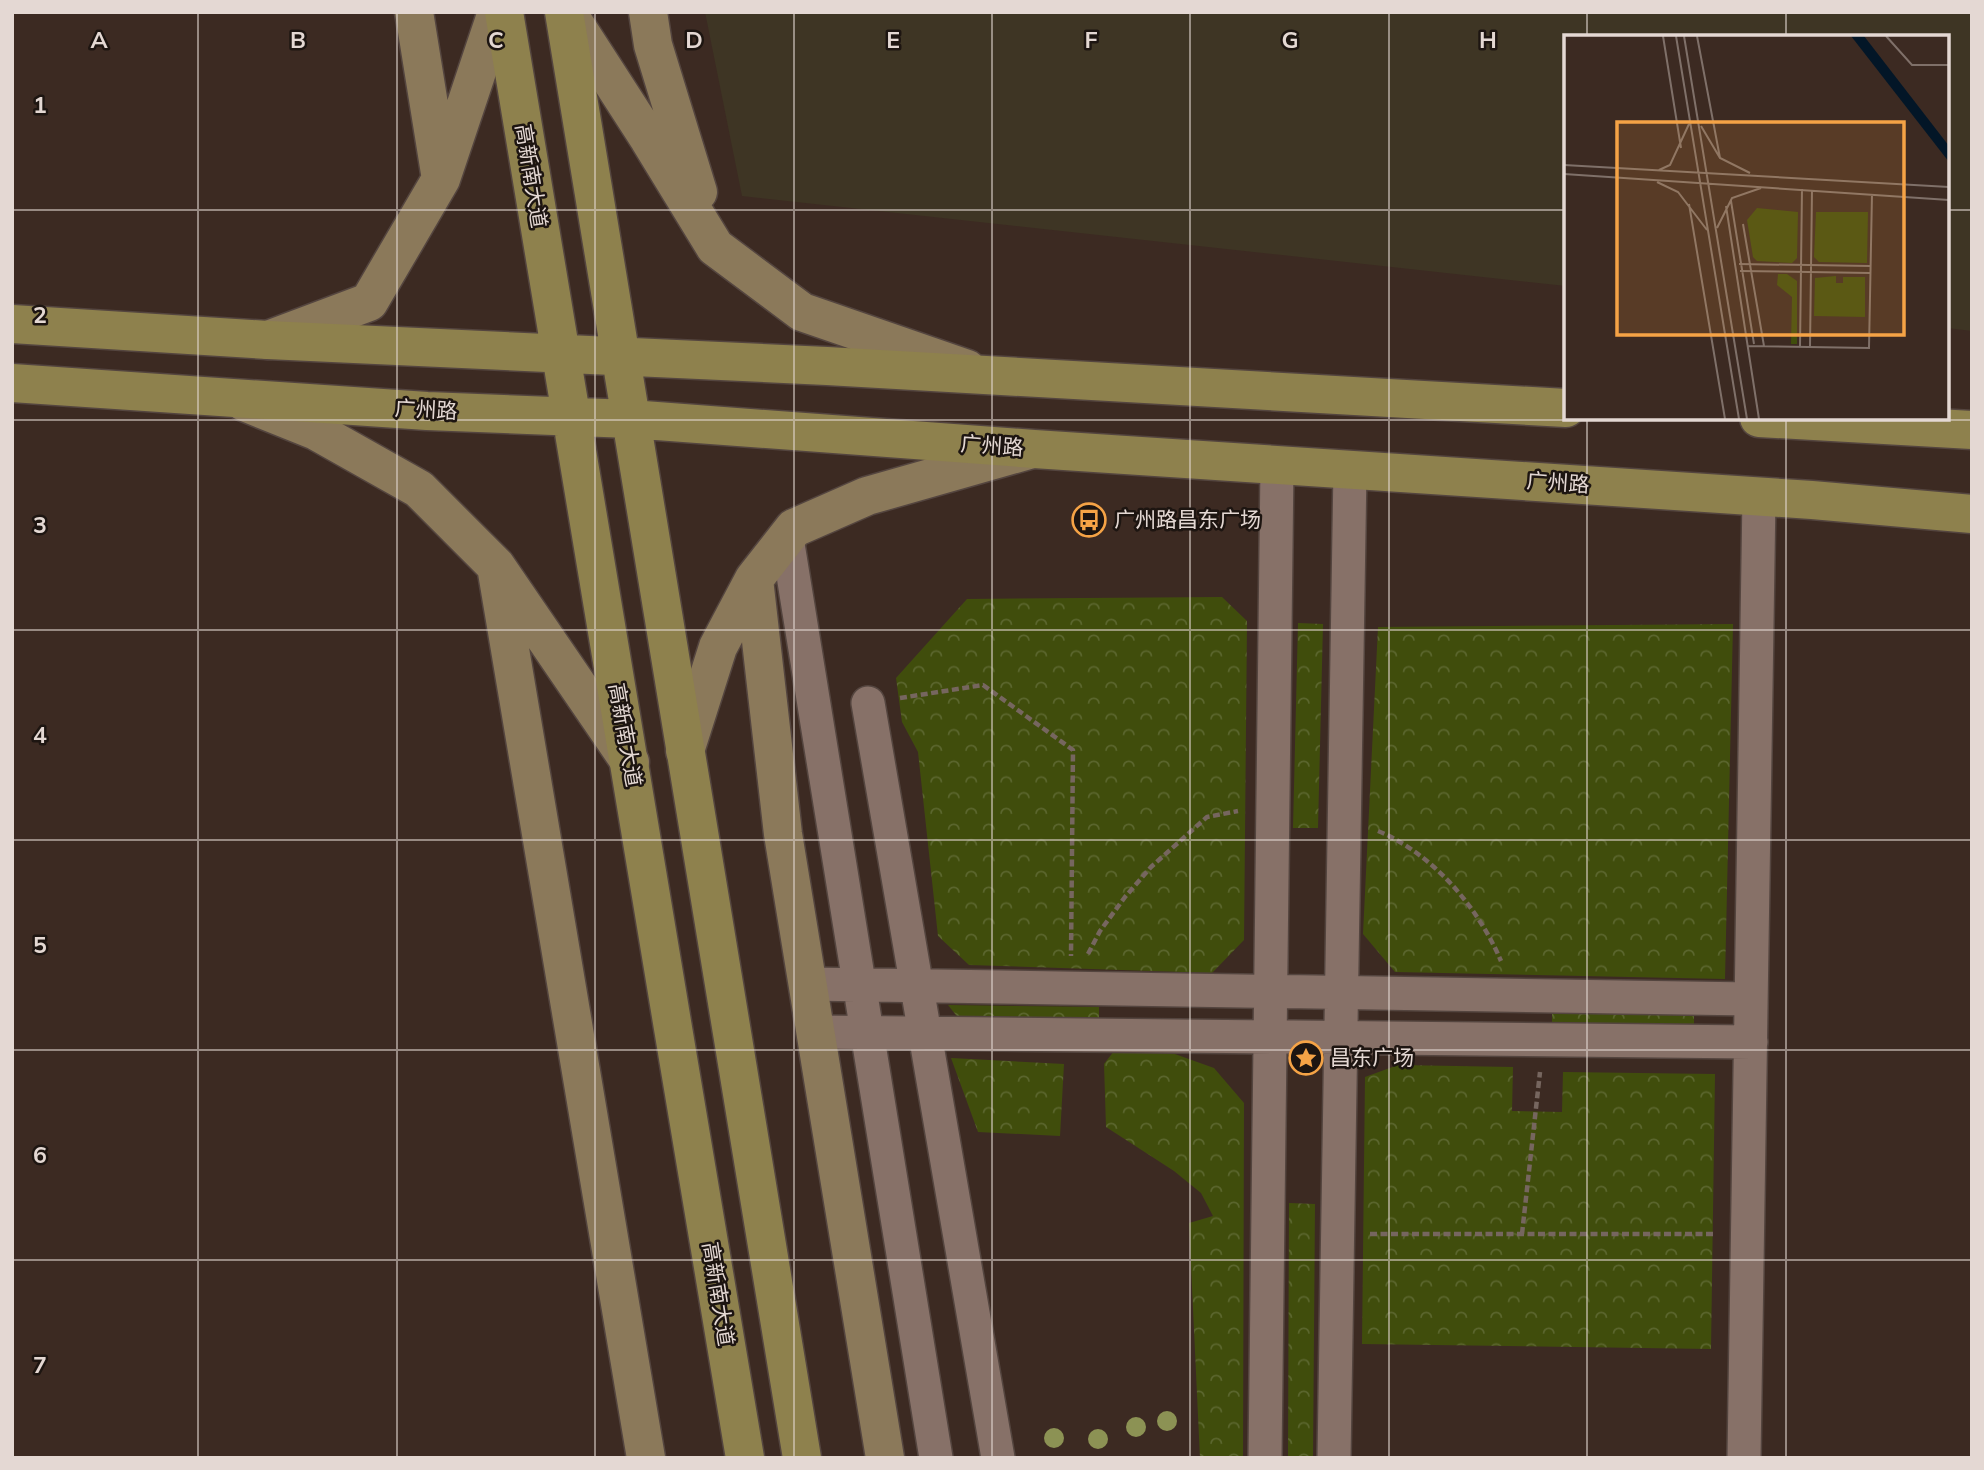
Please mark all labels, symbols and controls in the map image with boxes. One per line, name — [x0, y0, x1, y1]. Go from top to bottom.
text: A — [90, 25, 108, 54]
text: B — [290, 25, 306, 54]
text: C — [488, 25, 504, 54]
text: D — [685, 25, 703, 54]
text: E — [886, 25, 900, 54]
text: F — [1084, 25, 1098, 54]
text: G — [1281, 25, 1299, 54]
text: H — [1479, 25, 1497, 54]
inset map — [1564, 35, 1949, 420]
text: 1 — [33, 90, 47, 119]
street label: 高新南大道 — [511, 122, 553, 230]
text: 2 — [33, 300, 47, 329]
street label: 广州路 — [394, 394, 458, 424]
street label: 广州路 — [960, 430, 1024, 460]
street label: 广州路 — [1526, 467, 1590, 497]
bus stop icon: 广州路昌东广场 — [1070, 501, 1108, 539]
place label: 广州路昌东广场 — [1114, 506, 1261, 532]
text: 3 — [33, 510, 47, 539]
street label: 高新南大道 — [604, 681, 648, 789]
text: 4 — [33, 720, 47, 749]
text: 5 — [33, 930, 47, 959]
place icon: 昌东广场 — [1287, 1039, 1325, 1077]
place label: 昌东广场 — [1330, 1044, 1414, 1070]
text: 6 — [33, 1140, 47, 1169]
street label: 高新南大道 — [698, 1240, 740, 1348]
text: 7 — [33, 1350, 47, 1379]

